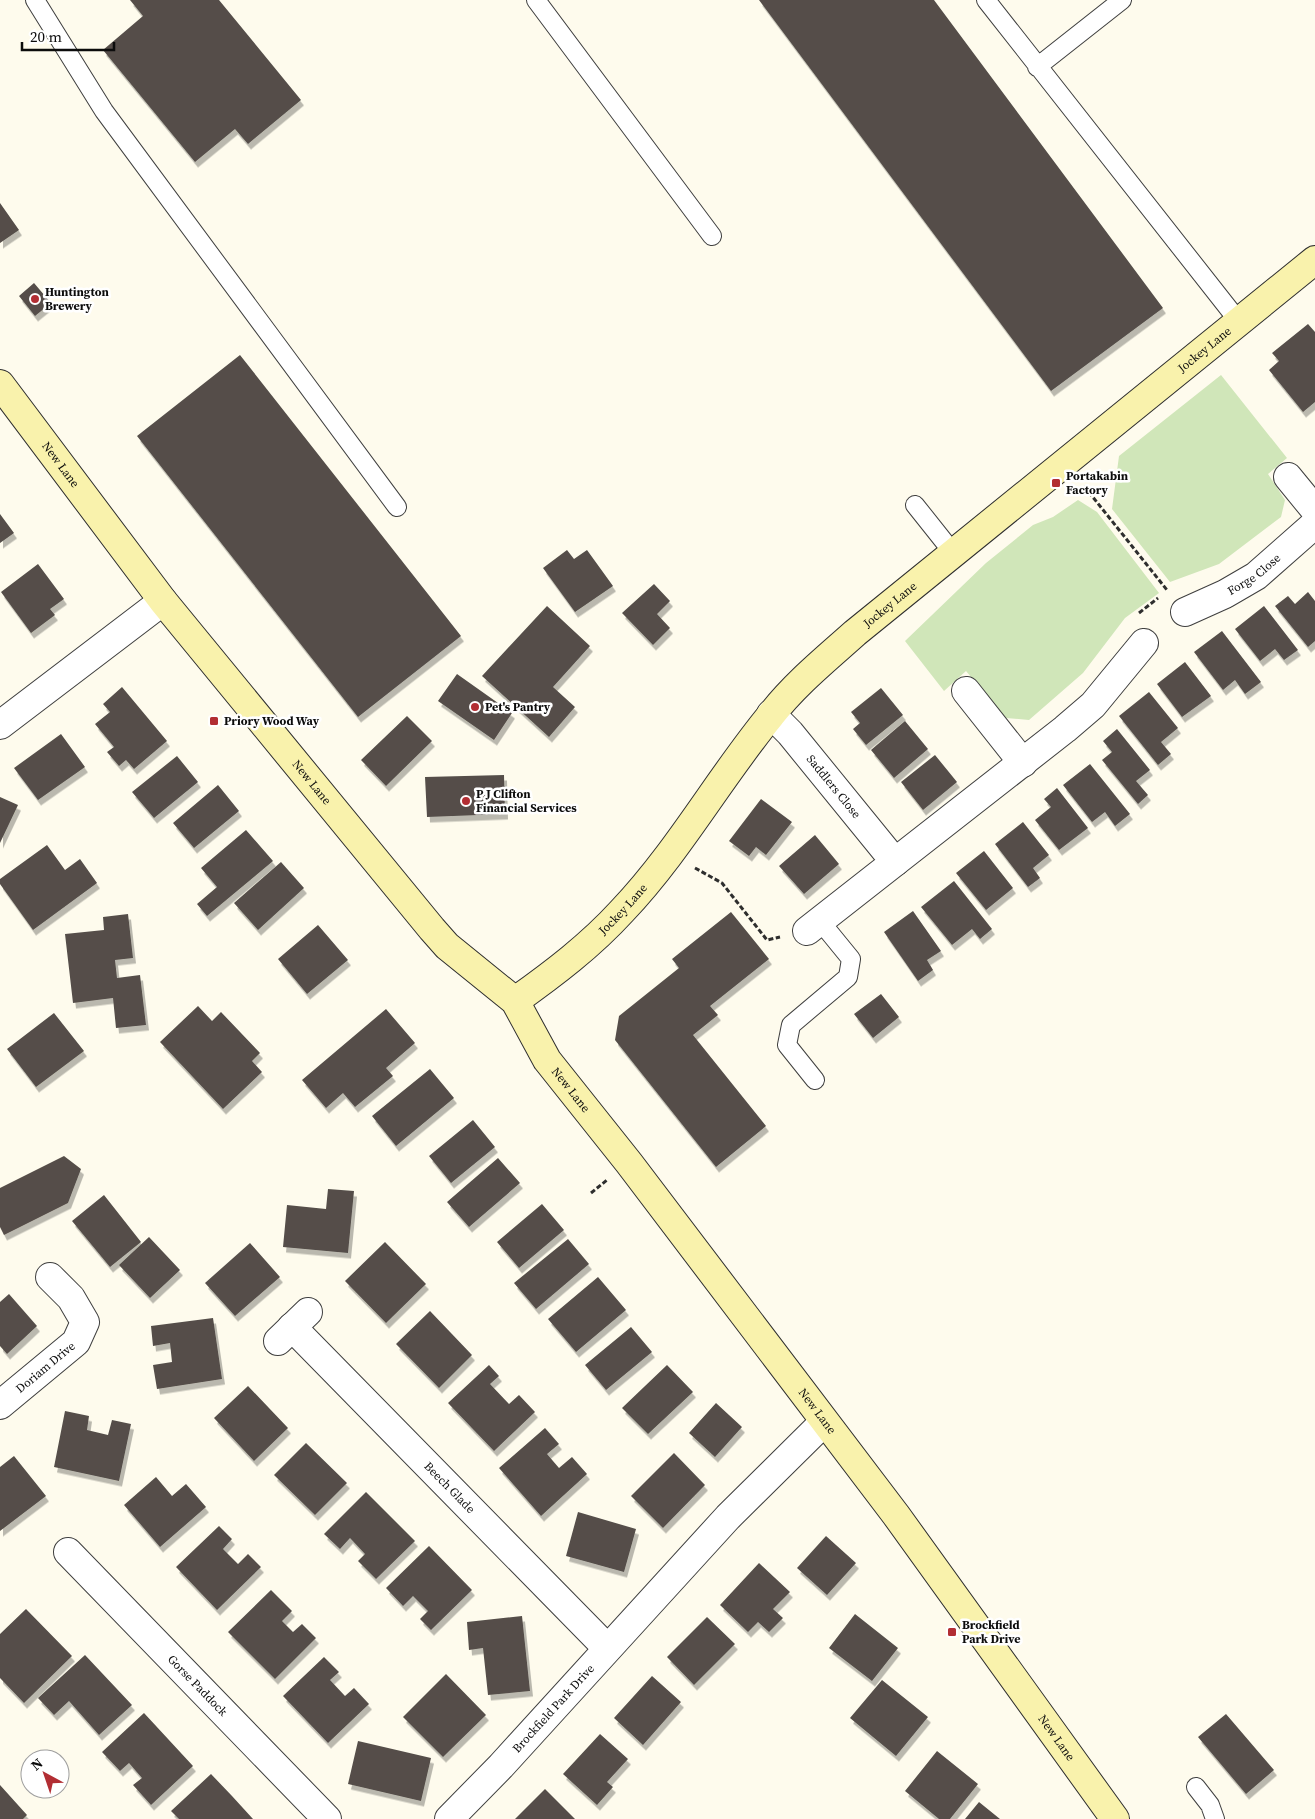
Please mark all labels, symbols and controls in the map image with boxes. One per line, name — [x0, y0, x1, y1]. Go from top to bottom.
scale bar — [22, 20, 115, 52]
text: 20 m — [30, 26, 62, 47]
place label: Huntington Brewery — [45, 284, 109, 314]
marker: Huntington Brewery — [29, 293, 41, 305]
street label: Jockey Lane — [1174, 323, 1235, 377]
street label: New Lane — [38, 439, 83, 491]
place label: Portakabin Factory — [1066, 468, 1129, 498]
marker: Portakabin Factory — [1050, 477, 1062, 489]
street label: Forge Close — [1224, 550, 1284, 599]
street label: Jockey Lane — [859, 578, 920, 632]
place label: Pet's Pantry — [485, 699, 551, 715]
marker: Pet's Pantry — [469, 701, 481, 713]
place label: Priory Wood Way — [224, 713, 320, 729]
marker: Priory Wood Way — [208, 715, 220, 727]
street label: Saddlers Close — [803, 751, 864, 822]
street label: New Lane — [289, 757, 335, 808]
place label: P J Clifton Financial Services — [476, 786, 577, 816]
marker: P J Clifton Financial Services — [460, 795, 472, 807]
street label: Jockey Lane — [594, 880, 651, 939]
street label: New Lane — [548, 1064, 594, 1116]
street label: Doriam Drive — [12, 1338, 78, 1397]
street label: New Lane — [795, 1385, 840, 1437]
street label: Beech Glade — [421, 1458, 479, 1517]
place label: Brockfield Park Drive — [962, 1617, 1021, 1647]
marker: Brockfield Park Drive — [946, 1626, 958, 1638]
street label: Gorse Paddock — [164, 1651, 231, 1720]
street label: Brockfield Park Drive — [509, 1661, 598, 1756]
street label: New Lane — [1034, 1712, 1079, 1764]
north arrow — [20, 1749, 70, 1799]
text: N — [26, 1753, 47, 1775]

